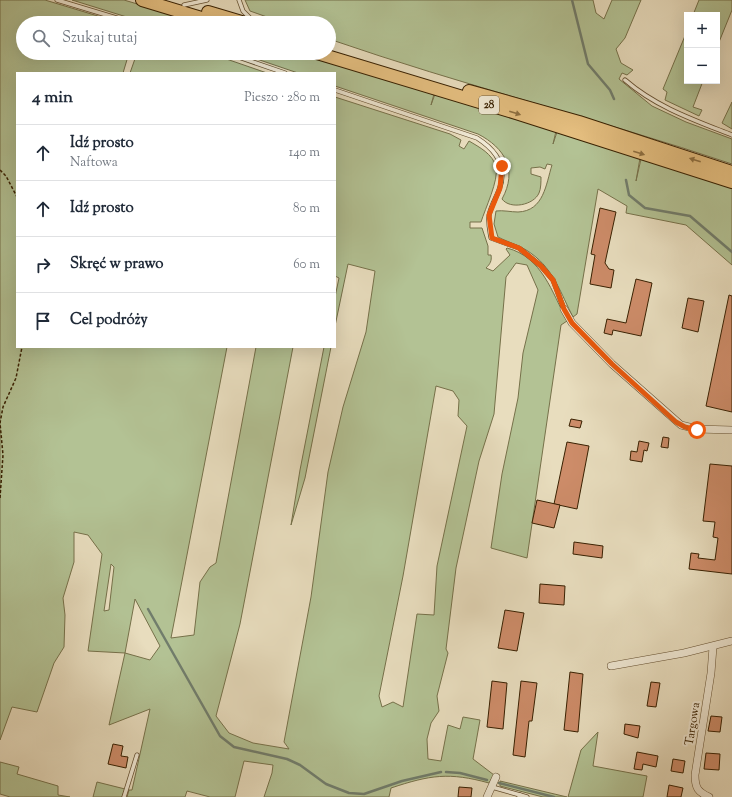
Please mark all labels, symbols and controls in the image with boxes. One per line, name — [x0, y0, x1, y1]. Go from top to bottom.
map controls — [684, 12, 720, 84]
button: + — [684, 12, 720, 48]
search box — [16, 16, 336, 60]
icon: search — [30, 27, 52, 49]
text: Szukaj tutaj — [62, 28, 137, 49]
button: − — [684, 48, 720, 84]
text: 4 min — [32, 86, 73, 110]
text: Pieszo · 280 m — [244, 89, 320, 107]
road number: 28 — [479, 96, 499, 114]
one-way arrow — [509, 110, 521, 116]
text: Idź prosto — [70, 133, 134, 154]
icon: ahead — [32, 142, 54, 164]
text: 140 m — [289, 144, 320, 162]
one-way arrow — [633, 150, 645, 156]
text: Naftowa — [70, 154, 118, 172]
route end — [493, 157, 511, 175]
one-way arrow — [689, 157, 701, 163]
icon: ahead — [32, 198, 54, 220]
text: Idź prosto — [70, 198, 134, 219]
text: 80 m — [293, 200, 320, 218]
icon: right — [32, 254, 54, 276]
text: Skręć w prawo — [70, 254, 164, 275]
text: 60 m — [293, 256, 320, 274]
icon: arrive — [32, 310, 54, 332]
text: Cel podróży — [70, 310, 148, 331]
route start — [688, 421, 706, 439]
street label: Targowa — [681, 701, 705, 747]

